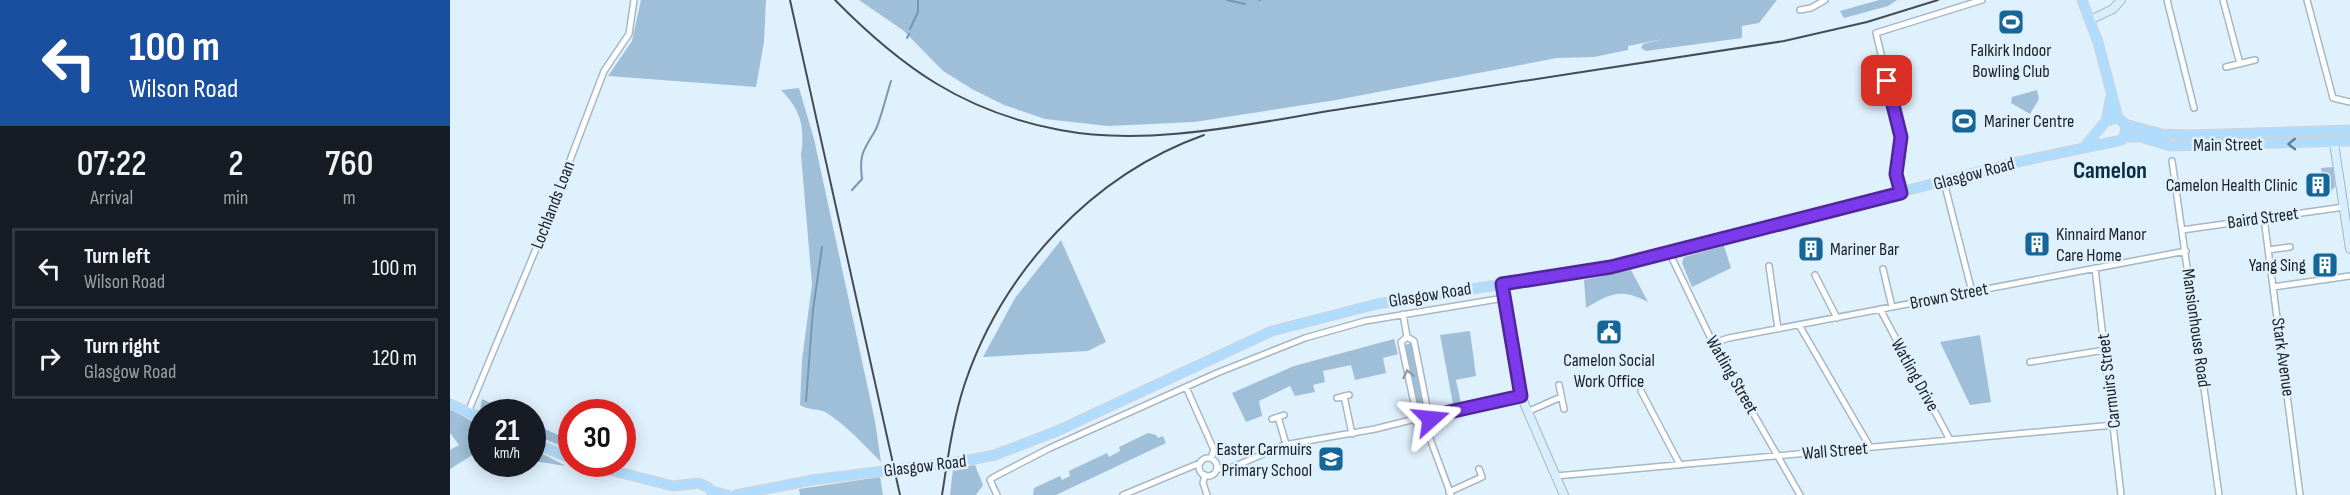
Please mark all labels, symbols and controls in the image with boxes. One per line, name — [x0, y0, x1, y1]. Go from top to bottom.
sports icon: Falkirk Indoor Bowling Club — [1996, 7, 2026, 37]
text: 100 m — [129, 22, 220, 73]
icon: left — [30, 24, 108, 102]
place label: Falkirk Indoor Bowling Club — [1971, 40, 2051, 82]
pin — [1861, 55, 1912, 106]
icon: arrive — [1870, 64, 1903, 97]
text: Wilson Road — [129, 73, 238, 105]
sports icon: Mariner Centre — [1949, 106, 1979, 136]
place label: Mariner Centre — [1984, 111, 2074, 132]
street label: Main Street — [2193, 134, 2263, 156]
one-way arrow — [2287, 137, 2296, 150]
text: 07:22 — [77, 143, 147, 186]
text: 2 — [228, 143, 244, 186]
text: 760 — [325, 143, 373, 186]
street label: Glasgow Road — [1931, 153, 2017, 195]
district label: Camelon — [2073, 156, 2147, 185]
street label: Lochlands Loan — [527, 158, 579, 252]
building icon: Camelon Health Clinic — [2303, 170, 2333, 200]
place label: Camelon Health Clinic — [2166, 175, 2298, 196]
text: Arrival — [90, 186, 133, 210]
text: min — [223, 186, 248, 210]
text: m — [343, 186, 356, 210]
street label: Baird Street — [2226, 203, 2300, 233]
place label: Kinnaird Manor Care Home — [2056, 224, 2146, 266]
building icon: Kinnaird Manor Care Home — [2022, 229, 2052, 259]
building icon: Mariner Bar — [1796, 234, 1826, 264]
place label: Mariner Bar — [1830, 239, 1899, 260]
text: Turn left — [84, 243, 150, 270]
building icon: Yang Sing — [2310, 250, 2340, 280]
icon: left — [33, 252, 66, 285]
text: 100 m — [372, 255, 417, 282]
place label: Yang Sing — [2249, 255, 2306, 276]
street label: Mansionhouse Road — [2177, 267, 2215, 389]
text: Wilson Road — [84, 270, 165, 294]
street label: Glasgow Road — [1387, 278, 1473, 312]
street label: Brown Street — [1908, 278, 1990, 314]
street label: Stark Avenue — [2267, 316, 2299, 398]
public building icon: Camelon Social Work Office — [1594, 317, 1624, 347]
street label: Watling Street — [1701, 332, 1763, 418]
street label: Carmuirs Street — [2093, 332, 2125, 430]
text: Turn right — [84, 333, 160, 360]
street label: Watling Drive — [1886, 335, 1944, 415]
icon: right — [33, 342, 66, 375]
text: 120 m — [373, 345, 417, 372]
place label: Camelon Social Work Office — [1563, 350, 1655, 392]
text: Glasgow Road — [84, 360, 176, 384]
one-way arrow — [1402, 369, 1415, 379]
position arrow — [1399, 387, 1463, 451]
speed limit sign: 30 — [558, 399, 636, 477]
text: 21 — [495, 413, 519, 449]
street label: Wall Street — [1801, 438, 1869, 464]
place label: Easter Carmuirs Primary School — [1217, 439, 1312, 481]
text: km/h — [494, 444, 520, 463]
school or university icon: Easter Carmuirs Primary School — [1316, 444, 1346, 474]
street label: Glasgow Road — [882, 451, 968, 481]

